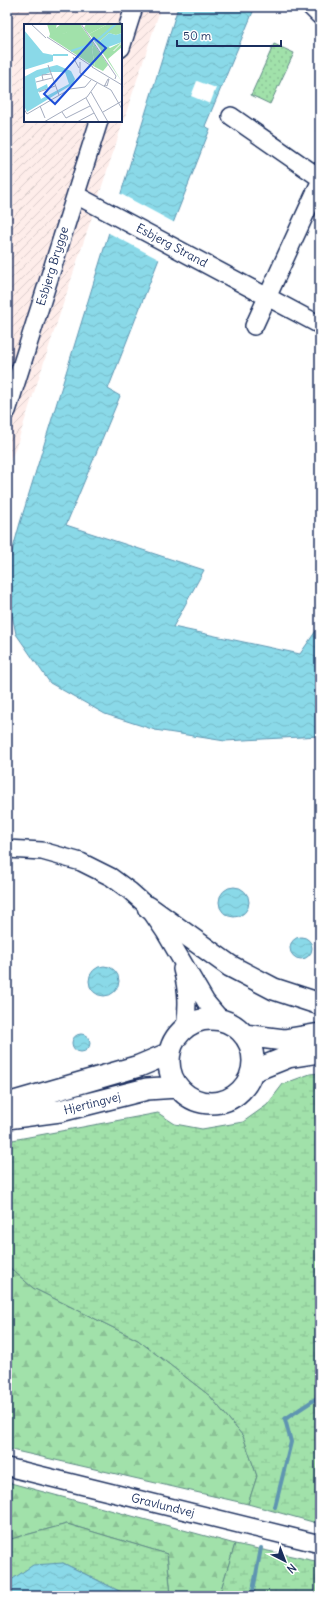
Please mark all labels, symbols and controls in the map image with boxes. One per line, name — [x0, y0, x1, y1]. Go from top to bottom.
scale bar — [177, 22, 281, 48]
inset map — [24, 24, 122, 122]
text: 50 m — [183, 28, 212, 43]
street label: Esbjerg Strand — [134, 220, 210, 270]
street label: Esbjerg Brygge — [33, 225, 71, 307]
street label: Hjertingvej — [62, 1089, 122, 1117]
street label: Gravlundvej — [130, 1490, 196, 1520]
north arrow — [265, 1541, 305, 1581]
text: N — [284, 1561, 299, 1576]

